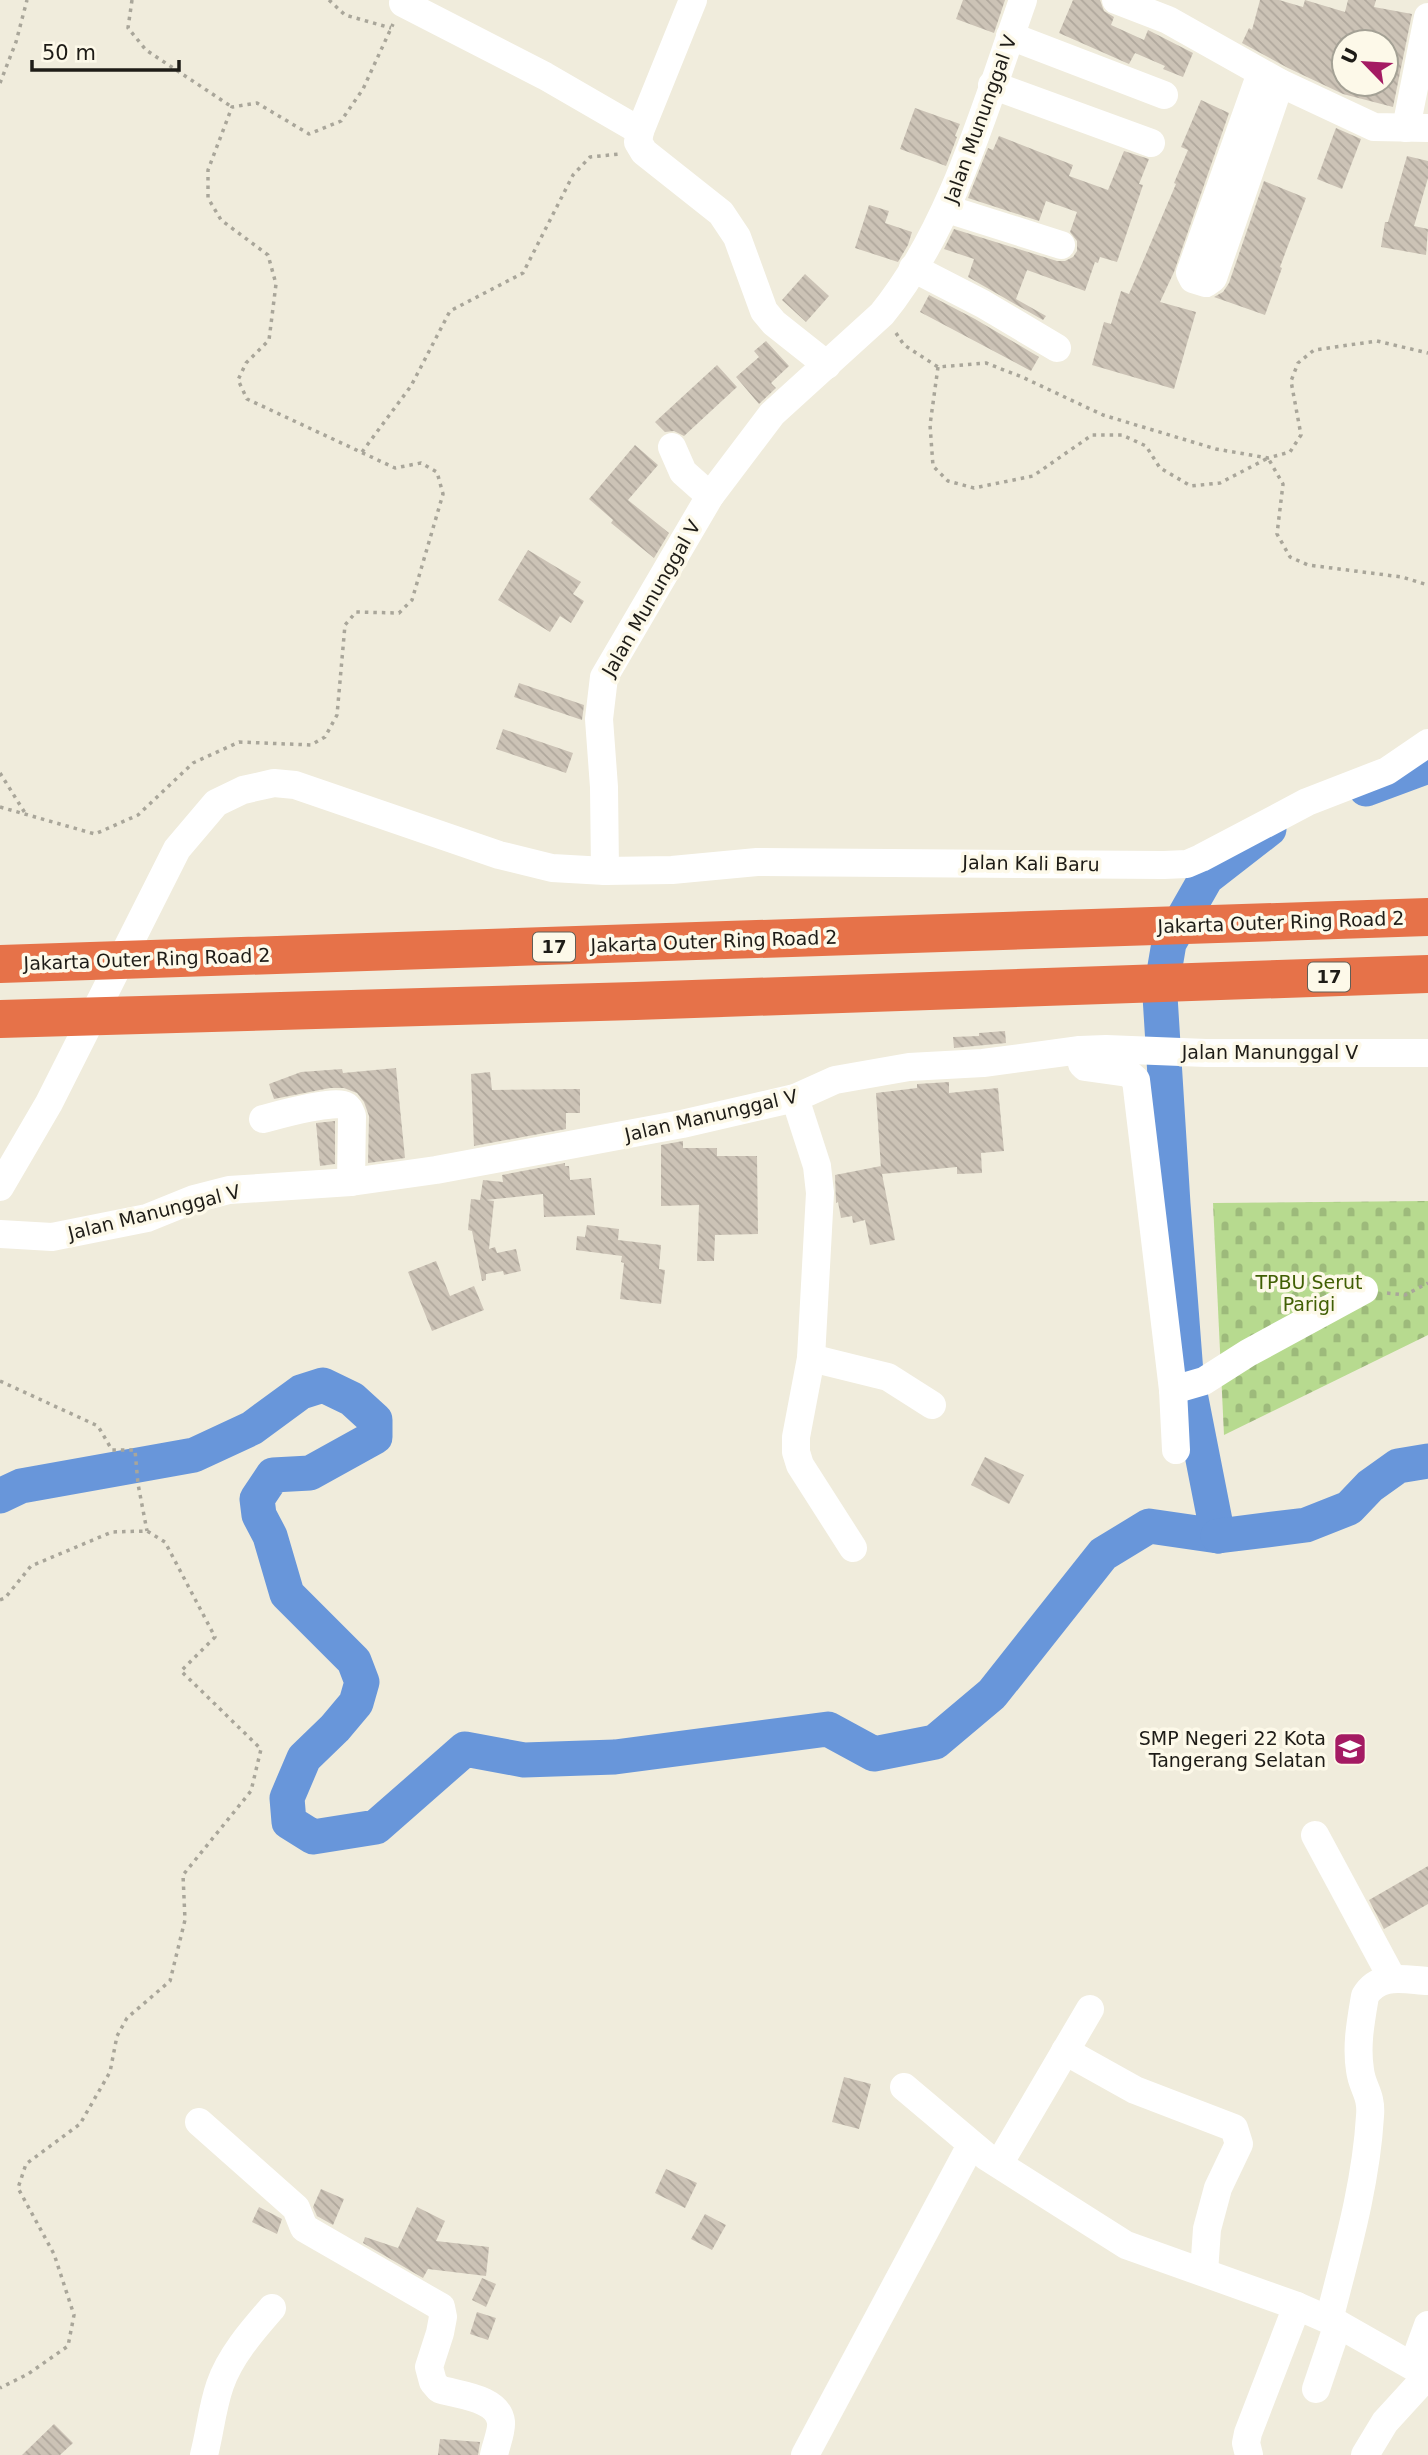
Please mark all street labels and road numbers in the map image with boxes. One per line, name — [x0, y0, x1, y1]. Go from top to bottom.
street label: Jalan Mununggal V — [939, 32, 1021, 207]
street label: Jalan Mununggal V — [597, 516, 705, 681]
street label: Jalan Kali Baru — [961, 851, 1100, 875]
street label: Jakarta Outer Ring Road 2 — [1156, 907, 1405, 937]
street label: Jakarta Outer Ring Road 2 — [589, 926, 838, 956]
road number: 17 — [533, 932, 575, 962]
street label: Jakarta Outer Ring Road 2 — [22, 944, 271, 974]
road number: 17 — [1308, 962, 1350, 992]
street label: Jalan Manunggal V — [1181, 1041, 1358, 1063]
street label: Jalan Manunggal V — [622, 1084, 799, 1146]
street label: Jalan Manunggal V — [65, 1180, 242, 1244]

